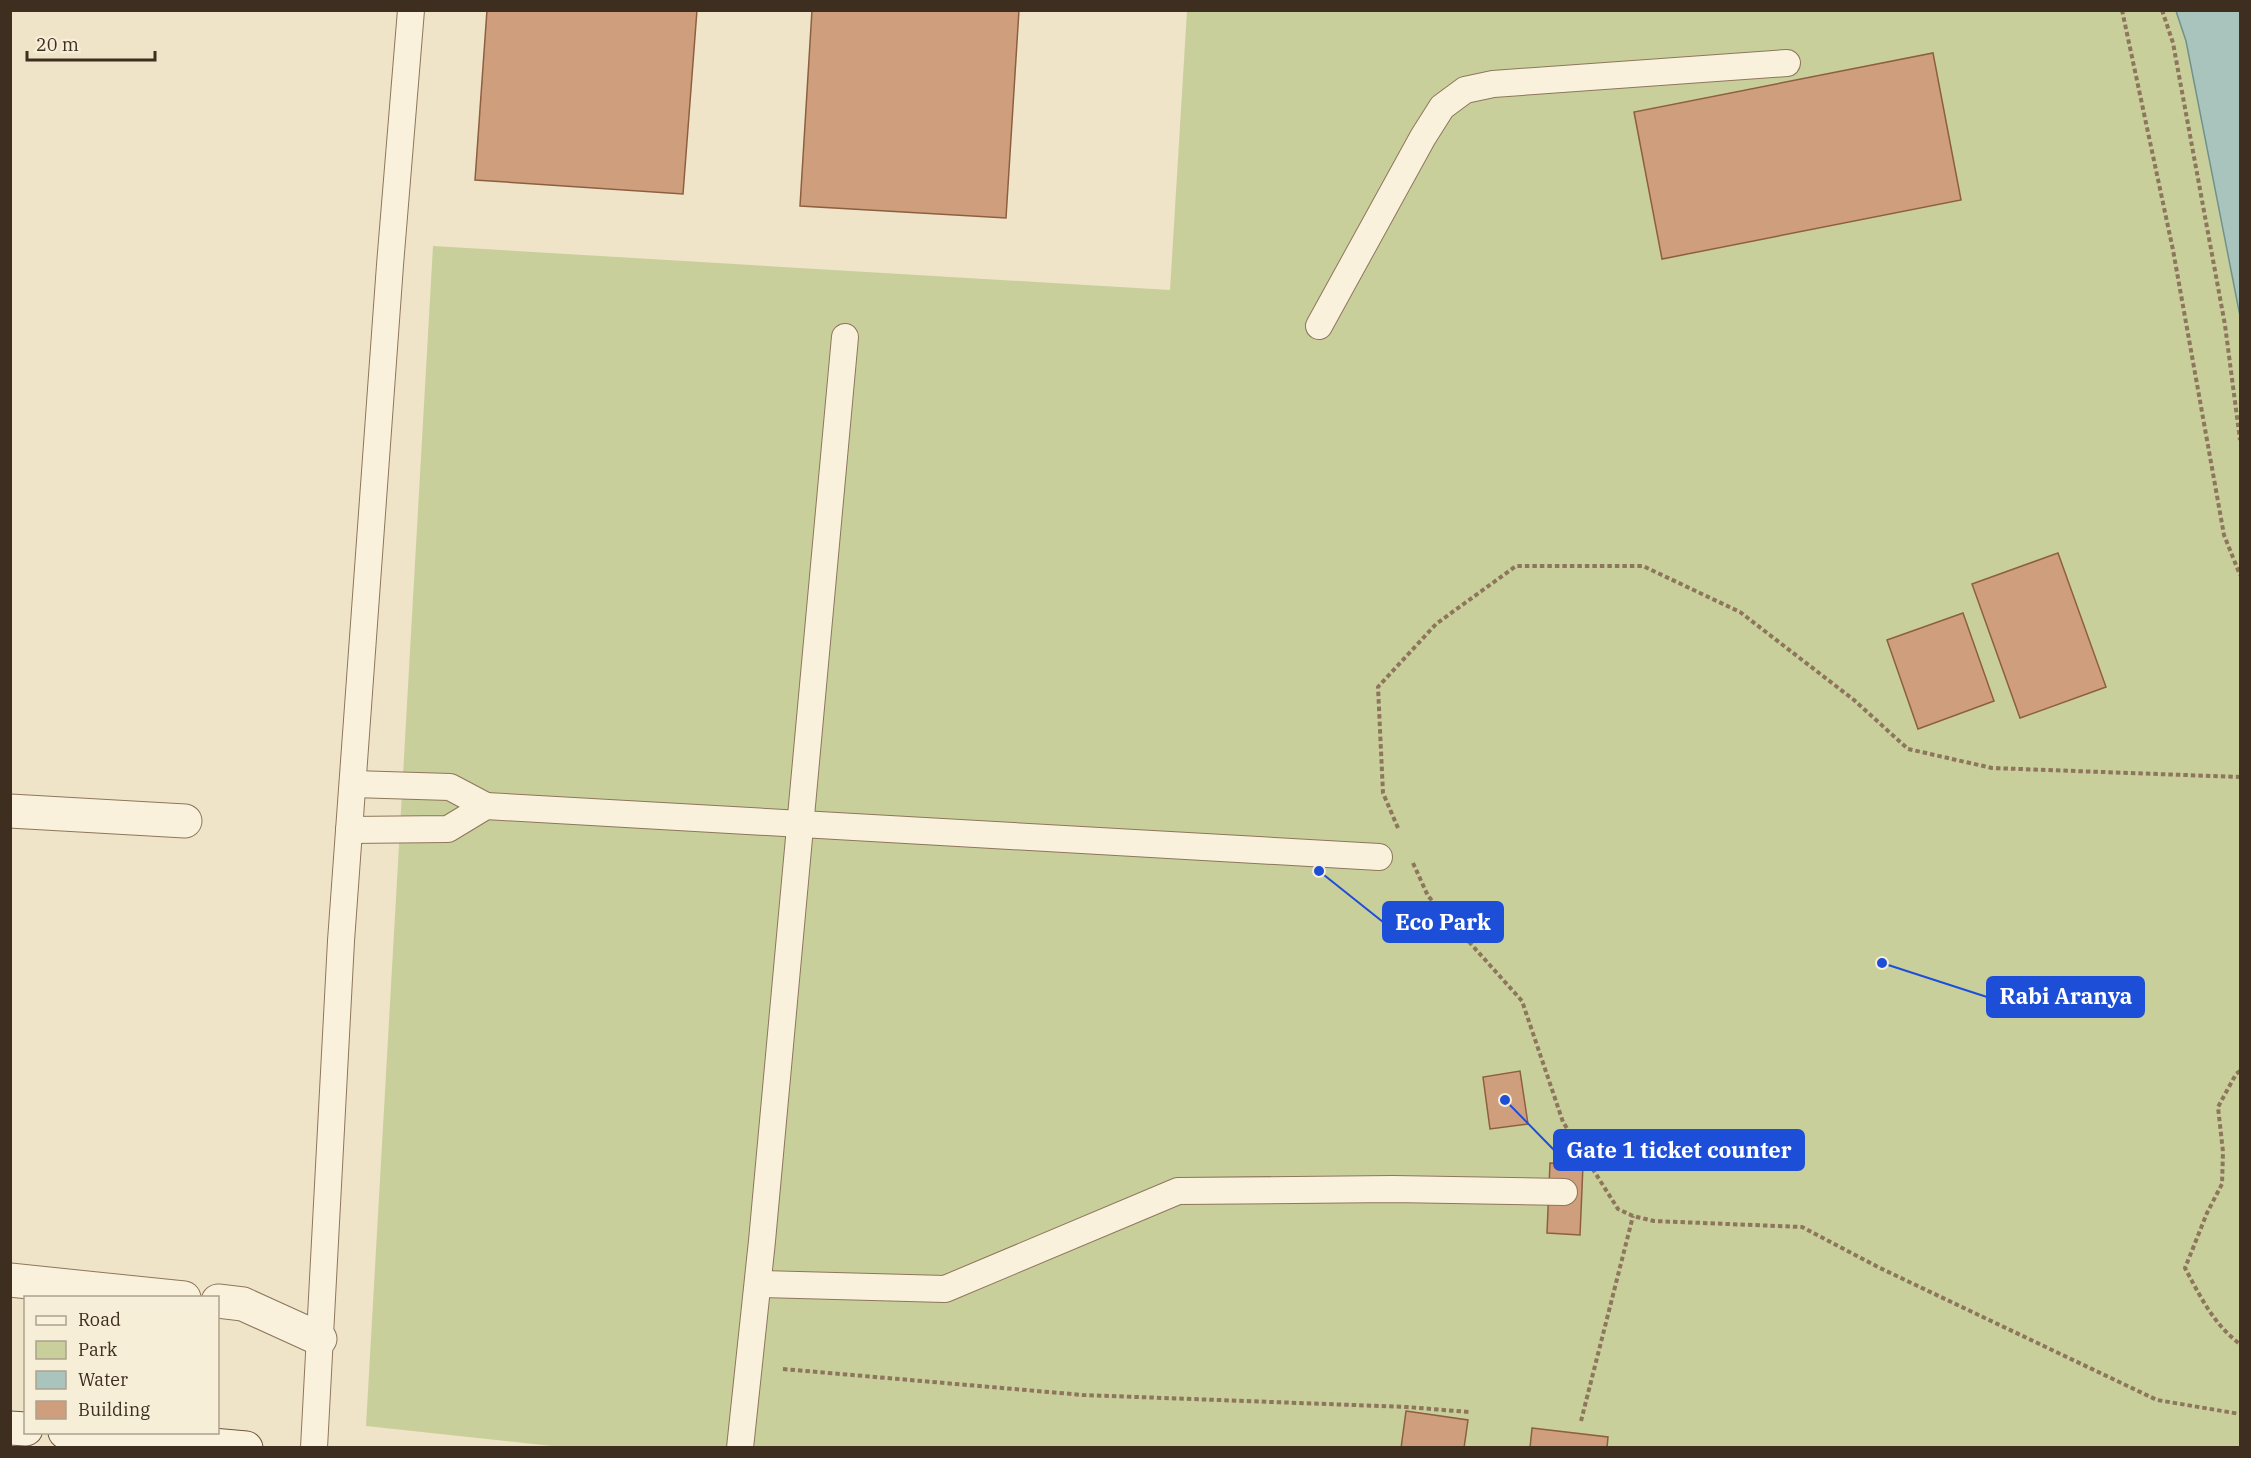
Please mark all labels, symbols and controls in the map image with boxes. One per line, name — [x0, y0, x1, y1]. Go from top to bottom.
scale bar — [27, 24, 154, 62]
text: 20 m — [36, 33, 79, 56]
callout: Eco Park — [1383, 902, 1503, 942]
text: Eco Park — [1395, 907, 1491, 936]
callout: Rabi Aranya — [1987, 977, 2144, 1017]
text: Rabi Aranya — [2000, 981, 2132, 1010]
callout: Gate 1 ticket counter — [1554, 1130, 1804, 1170]
text: Gate 1 ticket counter — [1566, 1135, 1792, 1164]
legend — [24, 1296, 219, 1434]
text: Road — [78, 1308, 121, 1331]
text: Park — [78, 1338, 118, 1361]
text: Water — [78, 1368, 128, 1391]
text: Building — [78, 1398, 150, 1421]

